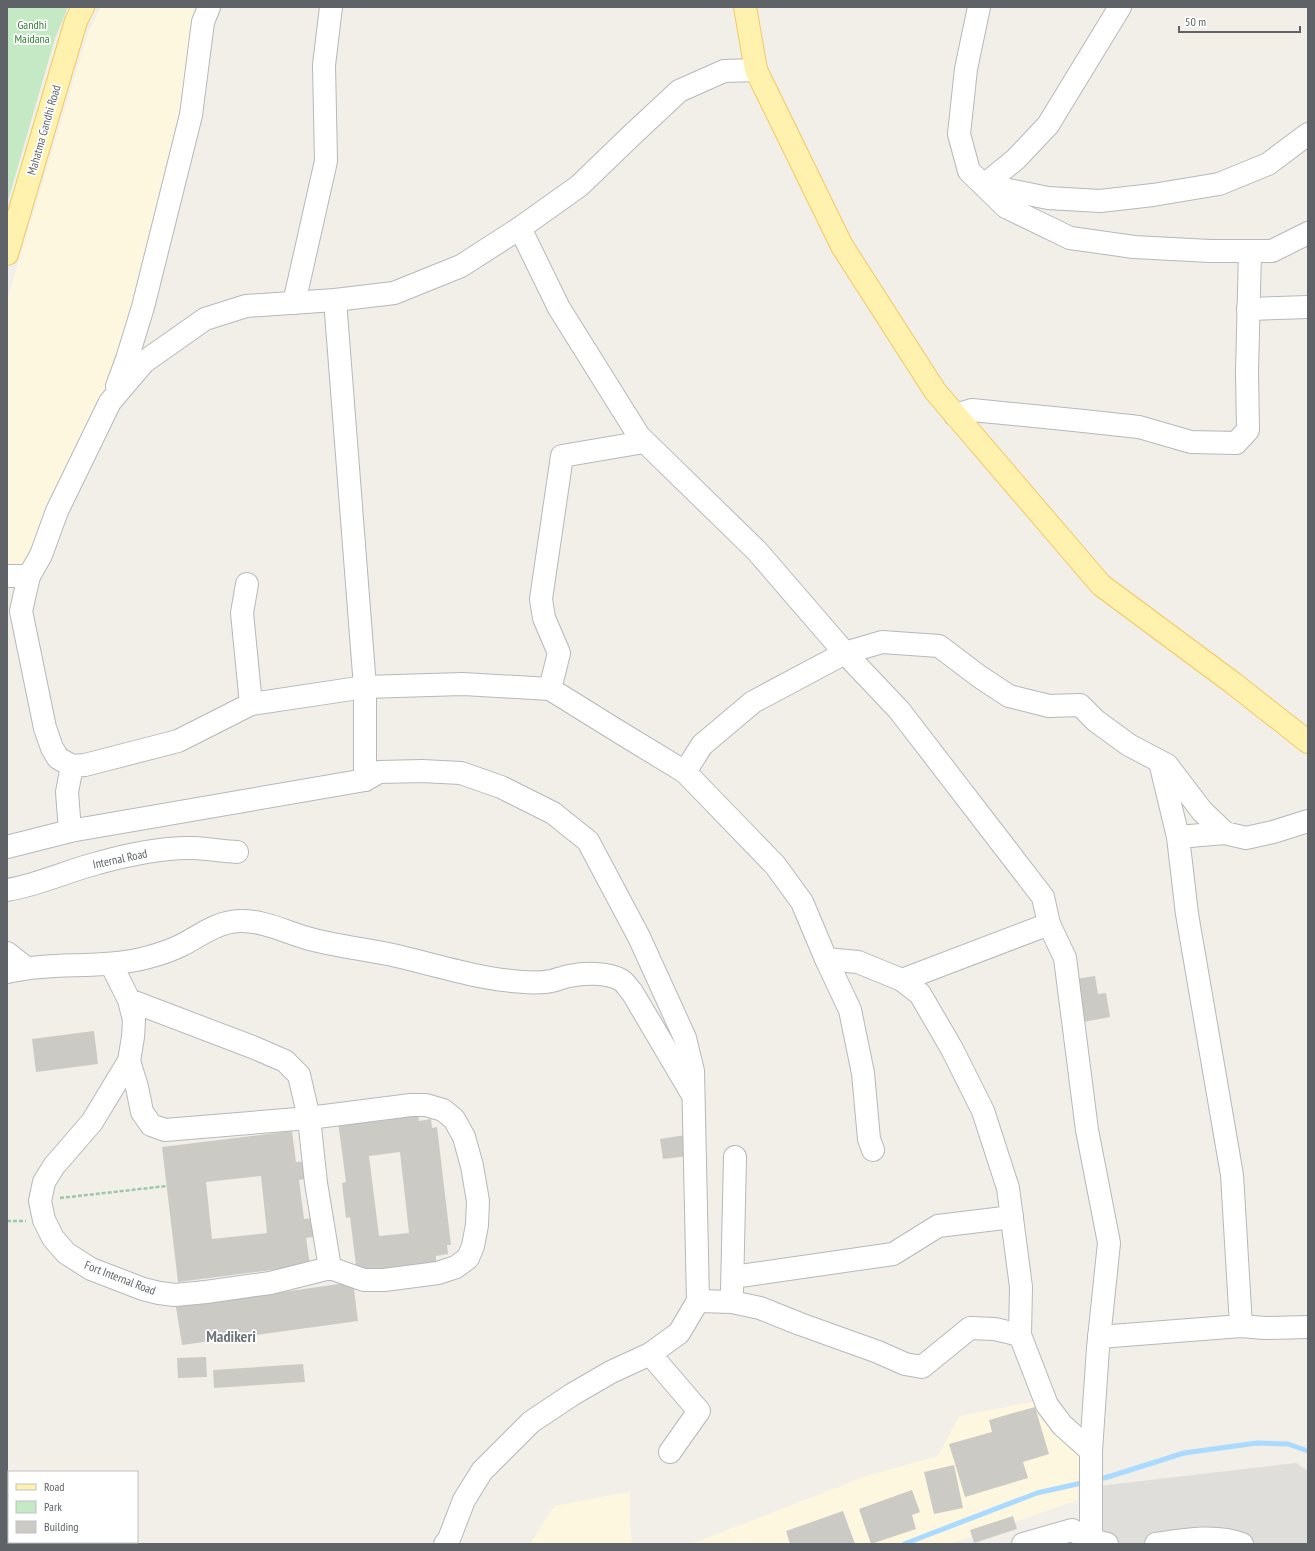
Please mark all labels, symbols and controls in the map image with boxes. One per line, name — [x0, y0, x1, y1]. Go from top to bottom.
scale bar — [1179, 8, 1300, 34]
text: 50 m — [1185, 14, 1206, 29]
park label: Gandhi Maidana — [14, 17, 50, 46]
street label: Mahatma Gandhi Road — [23, 83, 64, 177]
street label: Internal Road — [91, 845, 149, 872]
street label: Fort Internal Road — [83, 1257, 158, 1298]
district label: Madikeri — [206, 1326, 256, 1346]
legend — [8, 1471, 138, 1543]
text: Road — [44, 1479, 64, 1494]
text: Park — [44, 1499, 62, 1514]
text: Building — [44, 1519, 79, 1534]

